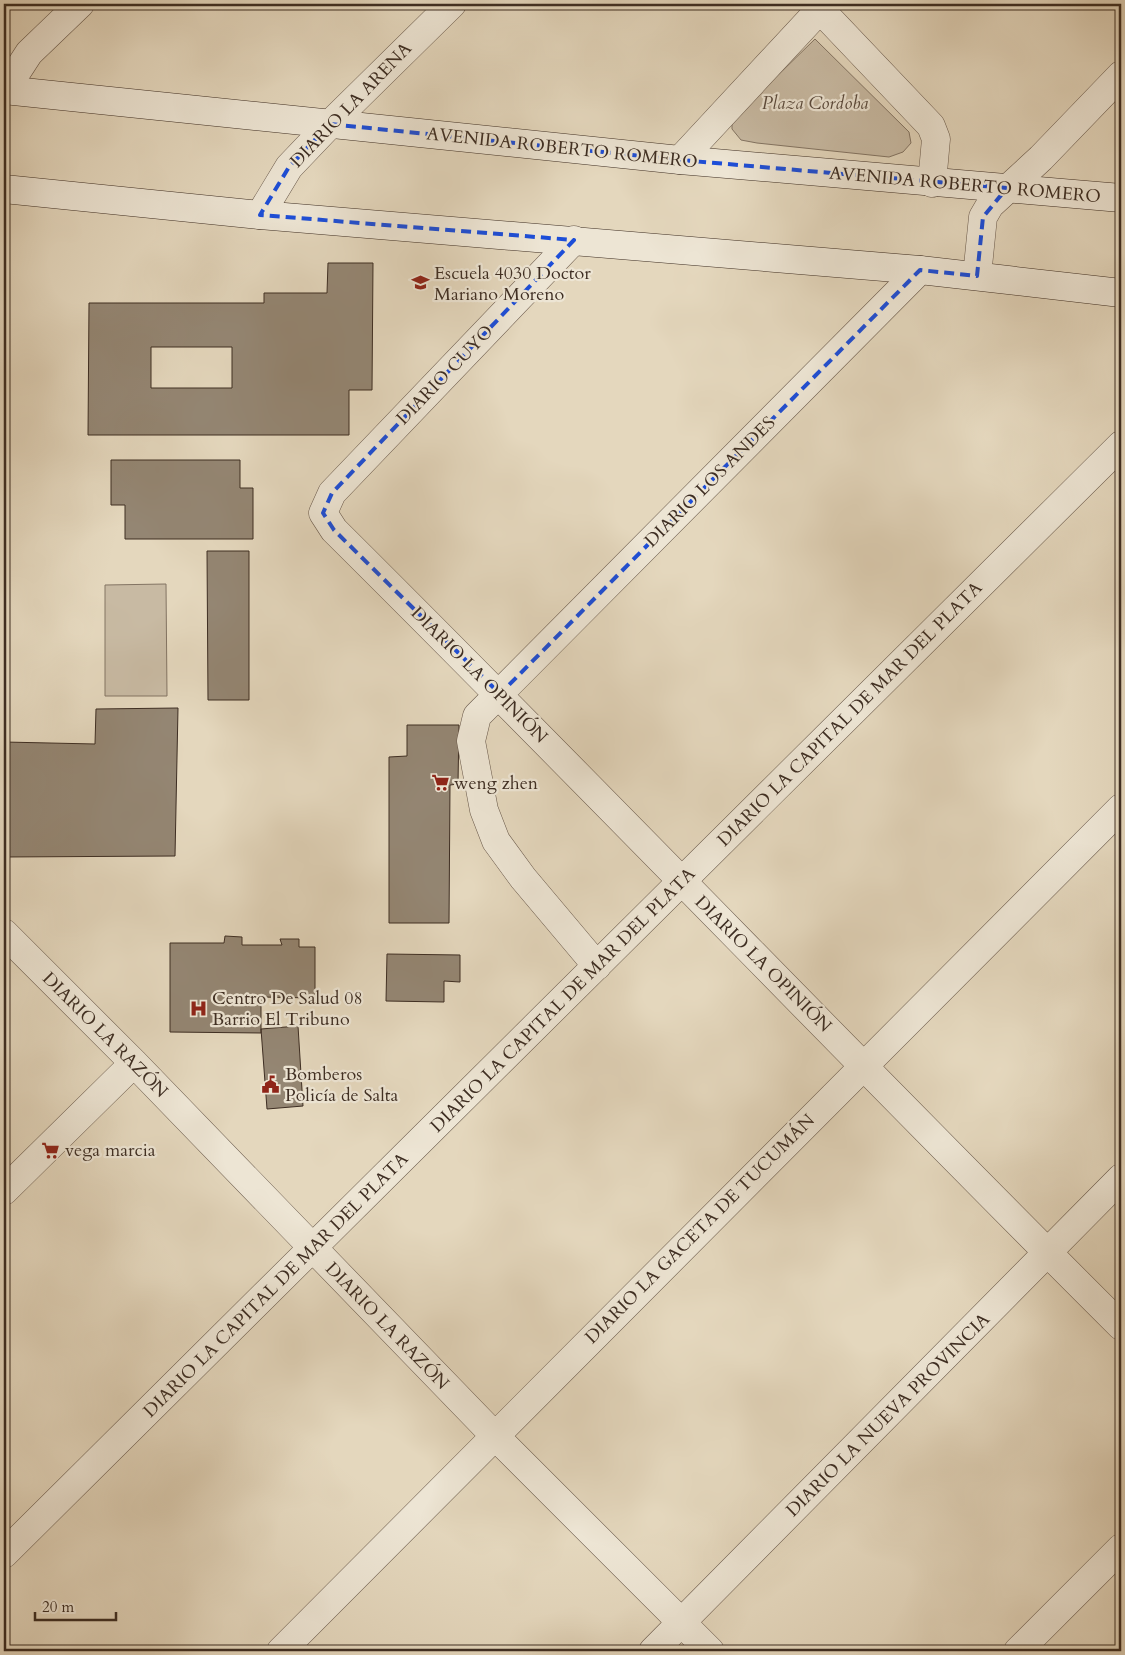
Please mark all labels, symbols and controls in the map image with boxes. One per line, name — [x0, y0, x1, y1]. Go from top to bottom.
street label: DIARIO LA ARENA — [284, 37, 418, 173]
park label: Plaza Cordoba — [762, 91, 868, 116]
street label: AVENIDA ROBERTO ROMERO — [425, 121, 699, 175]
street label: AVENIDA ROBERTO ROMERO — [828, 161, 1102, 209]
place label: Escuela 4030 Doctor Mariano Moreno — [434, 261, 591, 307]
school or university icon: Escuela 4030 Doctor Mariano Moreno — [410, 273, 430, 293]
street label: DIARIO CUYO — [391, 320, 499, 430]
street label: DIARIO LOS ANDES — [639, 411, 781, 553]
street label: DIARIO LA CAPITAL DE MAR DEL PLATA — [712, 576, 988, 852]
street label: DIARIO LA OPINIÓN — [405, 601, 553, 749]
place label: weng zhen — [454, 771, 539, 796]
supermarket icon: weng zhen — [430, 773, 450, 793]
street label: DIARIO LA CAPITAL DE MAR DEL PLATA — [425, 862, 701, 1138]
street label: DIARIO LA OPINIÓN — [689, 890, 837, 1038]
street label: DIARIO LA RAZÓN — [37, 967, 174, 1104]
place label: Centro De Salud 08 Barrio El Tribuno — [212, 986, 363, 1032]
hospital icon: Centro De Salud 08 Barrio El Tribuno — [188, 998, 208, 1018]
place label: Bomberos Policía de Salta — [285, 1062, 399, 1108]
public building icon: Bomberos Policía de Salta — [261, 1074, 281, 1094]
street label: DIARIO LA GACETA DE TUCUMÁN — [579, 1108, 821, 1350]
place label: vega marcia — [65, 1138, 156, 1163]
supermarket icon: vega marcia — [41, 1140, 61, 1160]
street label: DIARIO LA CAPITAL DE MAR DEL PLATA — [138, 1147, 414, 1423]
street label: DIARIO LA RAZÓN — [319, 1257, 455, 1396]
street label: DIARIO LA NUEVA PROVINCIA — [780, 1307, 996, 1523]
scale bar — [35, 1590, 116, 1622]
text: 20 m — [42, 1597, 74, 1617]

